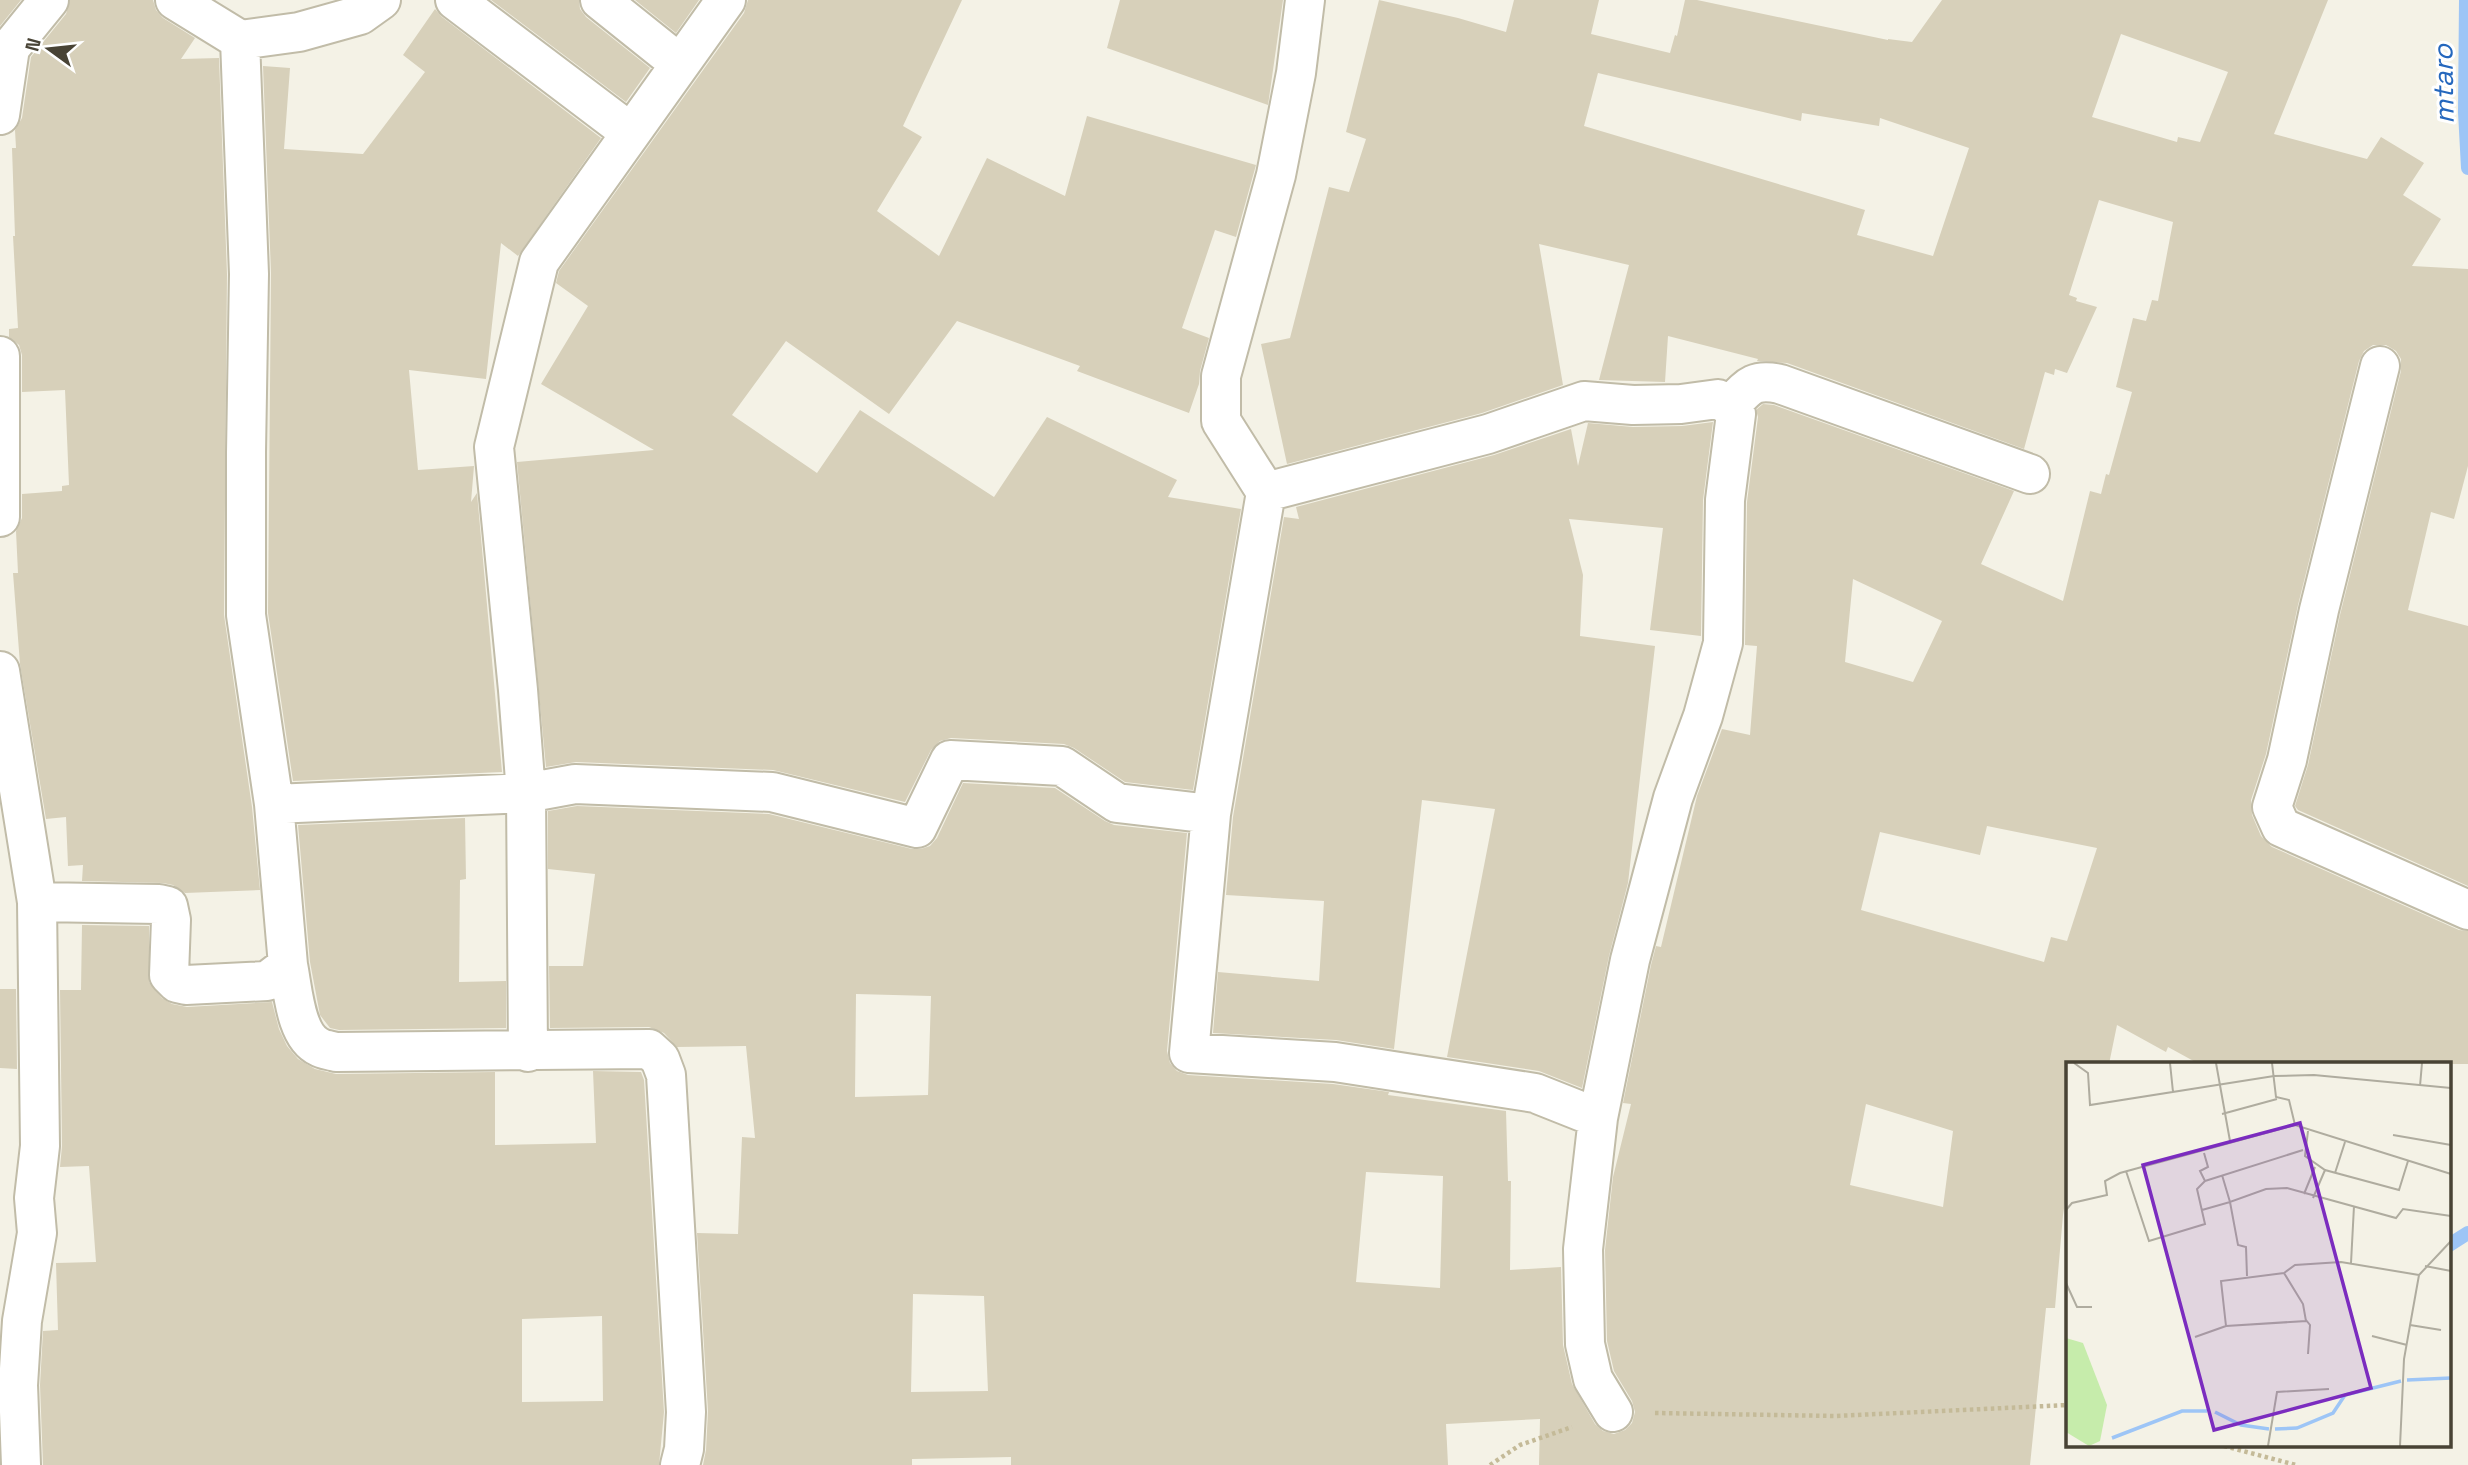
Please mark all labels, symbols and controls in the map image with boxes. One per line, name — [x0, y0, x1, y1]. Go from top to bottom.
north arrow — [14, 14, 84, 84]
text: N — [19, 35, 47, 54]
water label: mtaro — [2424, 43, 2462, 124]
inset map — [2066, 1062, 2450, 1448]

